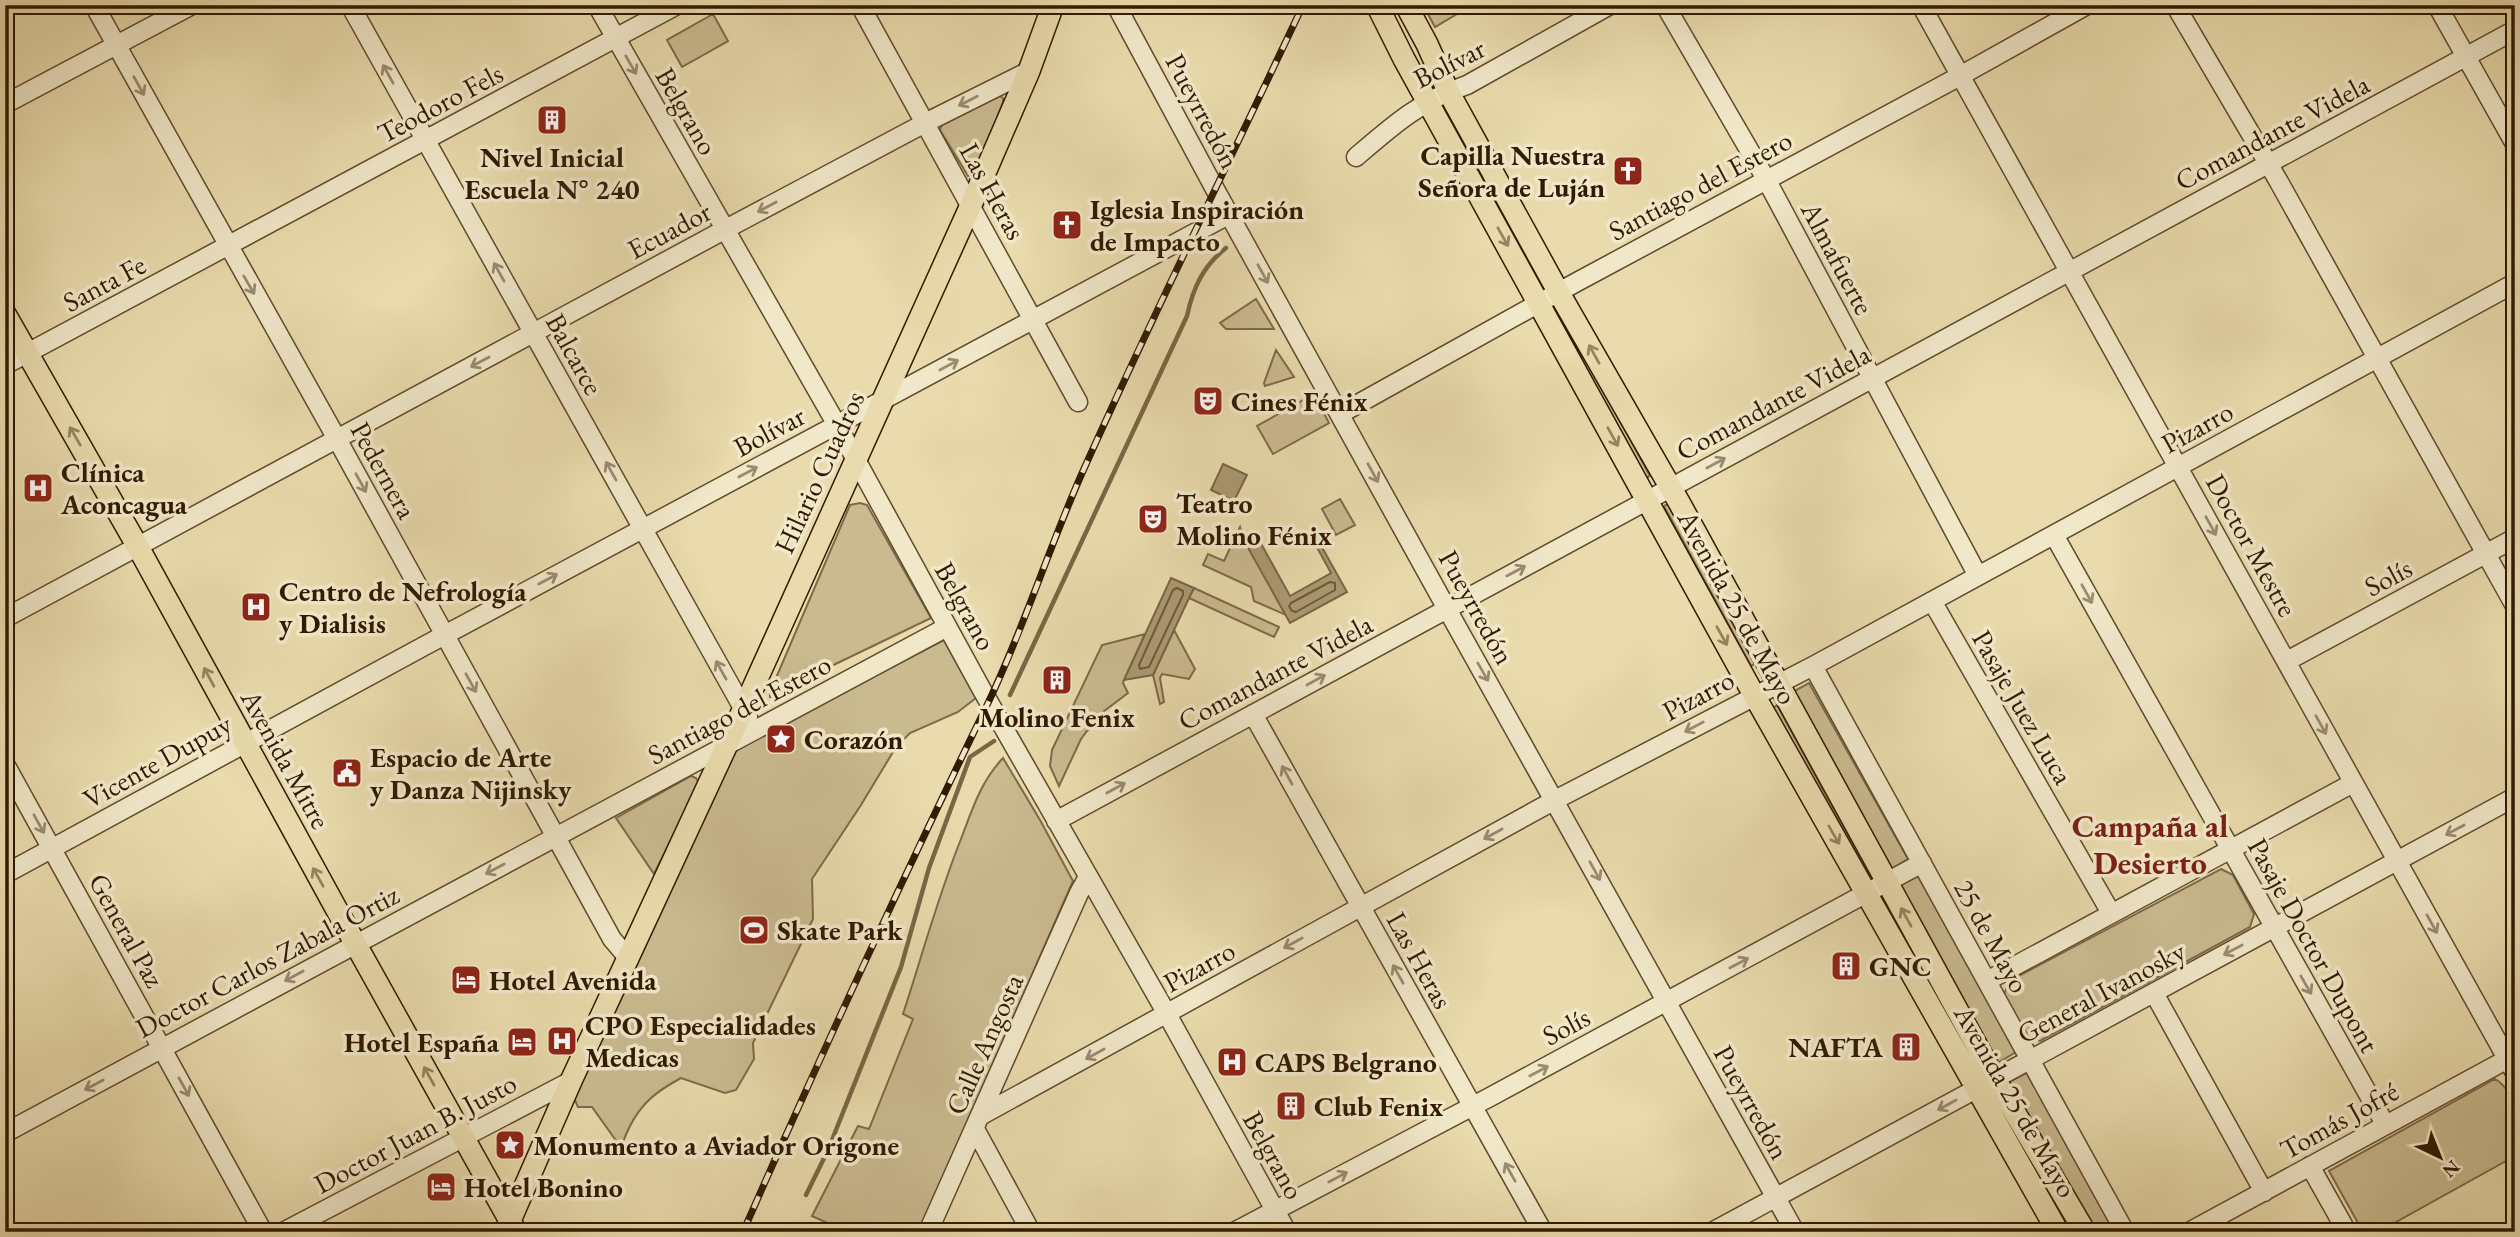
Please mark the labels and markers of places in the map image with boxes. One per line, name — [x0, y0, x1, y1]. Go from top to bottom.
building icon: Nivel Inicial Escuela N° 240 — [535, 103, 569, 137]
place label: Capilla Nuestra Señora de Luján — [1418, 137, 1606, 205]
place label: Nivel Inicial Escuela N° 240 — [464, 139, 640, 207]
church icon: Capilla Nuestra Señora de Luján — [1611, 154, 1645, 188]
place label: Iglesia Inspiración de Impacto — [1090, 191, 1304, 259]
church icon: Iglesia Inspiración de Impacto — [1050, 208, 1084, 242]
place label: Cines Fénix — [1231, 383, 1368, 419]
theatre icon: Cines Fénix — [1191, 384, 1225, 418]
place label: Clínica Aconcagua — [60, 454, 188, 522]
hospital icon: Clínica Aconcagua — [21, 471, 55, 505]
place label: Teatro Molino Fénix — [1176, 485, 1332, 553]
theatre icon: Teatro Molino Fénix — [1136, 502, 1170, 536]
place label: Centro de Nefrología y Dialisis — [279, 573, 527, 641]
hospital icon: Centro de Nefrología y Dialisis — [239, 590, 273, 624]
building icon: Molino Fenix — [1040, 663, 1074, 697]
place label: Molino Fenix — [979, 699, 1135, 735]
place label: Corazón — [804, 721, 904, 757]
place icon: Corazón — [764, 722, 798, 756]
place label: Espacio de Arte y Danza Nijinsky — [370, 739, 572, 807]
public building icon: Espacio de Arte y Danza Nijinsky — [330, 756, 364, 790]
place label: Skate Park — [777, 912, 903, 948]
sports icon: Skate Park — [737, 913, 771, 947]
place label: GNC — [1869, 948, 1932, 984]
building icon: GNC — [1829, 949, 1863, 983]
place label: Hotel Avenida — [489, 962, 657, 998]
hotel icon: Hotel Avenida — [449, 963, 483, 997]
place label: CPO Especialidades Medicas — [585, 1007, 816, 1075]
place label: Hotel España — [344, 1024, 500, 1060]
hospital icon: CPO Especialidades Medicas — [545, 1024, 579, 1058]
hotel icon: Hotel España — [505, 1025, 539, 1059]
place label: NAFTA — [1788, 1029, 1884, 1065]
building icon: NAFTA — [1889, 1030, 1923, 1064]
place label: CAPS Belgrano — [1255, 1044, 1437, 1080]
hospital icon: CAPS Belgrano — [1215, 1045, 1249, 1079]
place label: Club Fenix — [1314, 1088, 1443, 1124]
building icon: Club Fenix — [1274, 1089, 1308, 1123]
place label: Monumento a Aviador Origone — [533, 1127, 899, 1163]
place icon: Monumento a Aviador Origone — [493, 1128, 527, 1162]
place label: Hotel Bonino — [464, 1169, 623, 1205]
hotel icon: Hotel Bonino — [424, 1170, 458, 1204]

